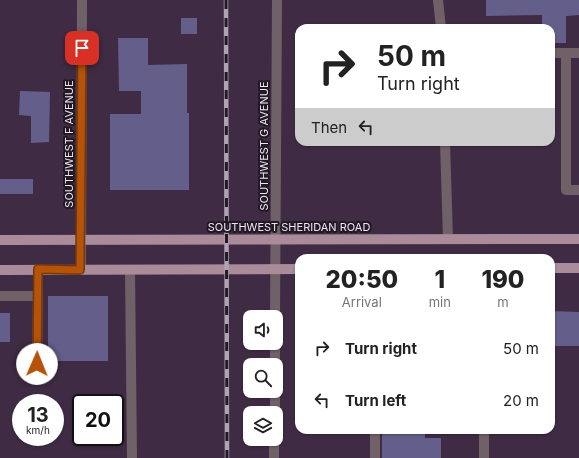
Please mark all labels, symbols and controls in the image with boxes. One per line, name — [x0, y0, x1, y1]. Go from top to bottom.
pin — [65, 31, 99, 65]
icon: arrive — [71, 37, 93, 59]
text: 50 m — [377, 39, 446, 73]
icon: right — [311, 40, 363, 92]
text: Turn right — [377, 73, 460, 94]
street label: SOUTHWEST F AVENUE — [62, 80, 76, 208]
street label: SOUTHWEST G AVENUE — [257, 81, 271, 211]
icon: left — [355, 116, 377, 138]
text: Then — [311, 118, 347, 137]
street label: SOUTHWEST SHERIDAN ROAD — [208, 220, 370, 234]
text: 20:50 — [326, 265, 398, 294]
text: 1 — [434, 265, 445, 294]
text: 190 — [481, 265, 524, 294]
text: Arrival — [342, 294, 382, 310]
text: min — [429, 294, 451, 310]
text: m — [497, 294, 509, 310]
map controls — [243, 310, 283, 446]
button: sound — [243, 310, 283, 350]
icon: right — [311, 337, 333, 359]
text: Turn right — [345, 339, 417, 358]
text: 50 m — [503, 339, 539, 358]
position arrow — [16, 343, 58, 385]
button: search — [243, 358, 283, 398]
icon: left — [311, 389, 333, 411]
text: Turn left — [345, 391, 406, 410]
text: 20 m — [503, 391, 539, 410]
speed limit sign: 20 — [72, 394, 124, 446]
text: 13 — [27, 403, 49, 427]
button: layers — [243, 406, 283, 446]
text: km/h — [26, 424, 50, 436]

